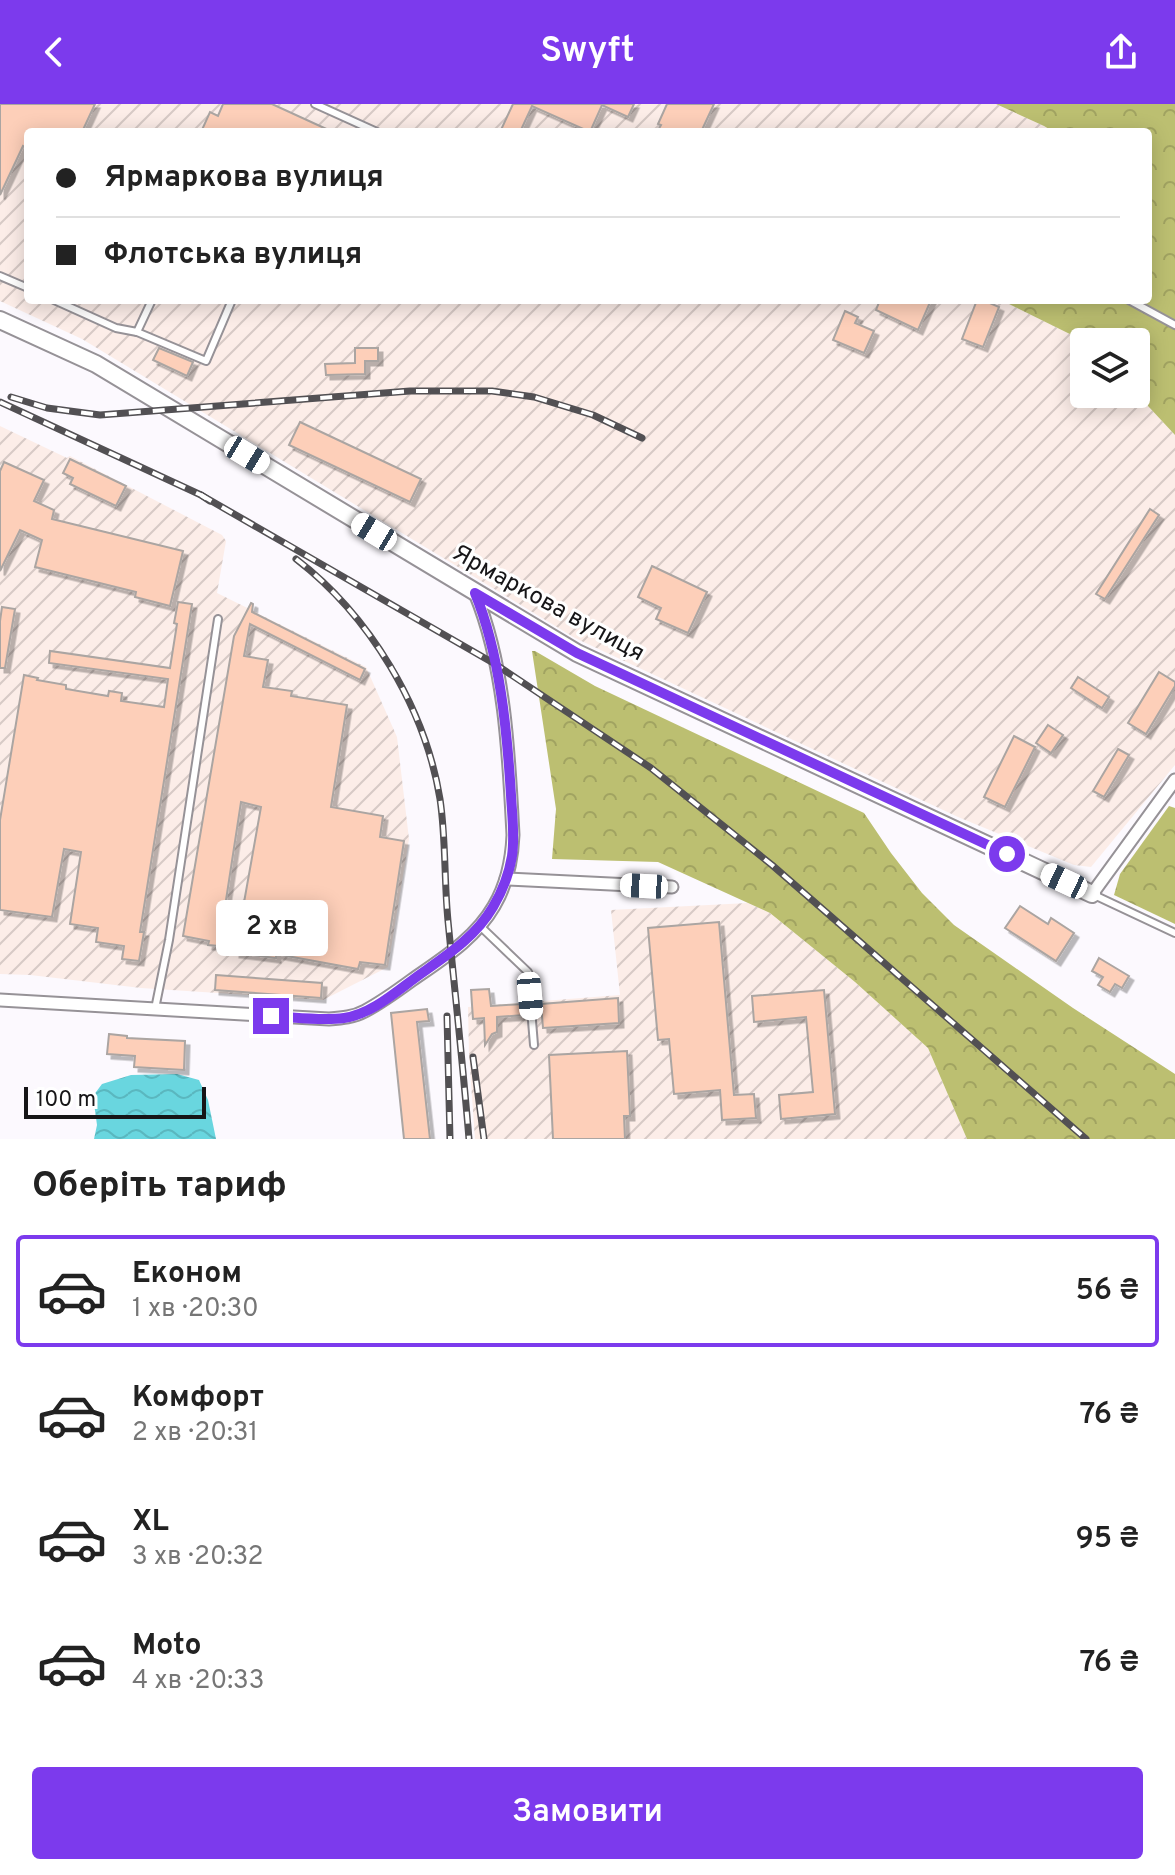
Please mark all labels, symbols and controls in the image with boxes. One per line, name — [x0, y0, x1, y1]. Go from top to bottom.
text: Swyft — [540, 29, 635, 75]
icon: back — [32, 30, 76, 74]
icon: share — [1099, 30, 1143, 74]
text: Ярмаркова вулиця — [104, 160, 384, 197]
text: Флотська вулиця — [104, 237, 362, 274]
map controls — [1070, 328, 1150, 408]
button: layers — [1070, 328, 1150, 408]
car — [220, 432, 274, 478]
car — [347, 509, 401, 555]
street label: Ярмаркова вулиця — [447, 539, 649, 669]
route start — [989, 836, 1025, 872]
car — [1037, 860, 1091, 902]
car — [619, 873, 669, 899]
callout: 2 хв — [215, 900, 327, 956]
text: 2 хв — [246, 911, 298, 944]
car — [516, 971, 544, 1021]
route end — [253, 998, 289, 1034]
scale bar — [24, 1083, 206, 1119]
text: 100 m — [36, 1087, 96, 1114]
text: Оберіть тариф — [32, 1164, 287, 1210]
icon: car — [36, 1255, 108, 1327]
text: Економ — [132, 1256, 242, 1293]
text: 56 ₴ — [1075, 1273, 1139, 1310]
text: 1 хв · 20:30 — [132, 1293, 259, 1326]
icon: car — [36, 1379, 108, 1451]
text: Комфорт — [132, 1380, 264, 1417]
text: 76 ₴ — [1079, 1397, 1139, 1434]
text: 2 хв · 20:31 — [132, 1417, 258, 1450]
icon: car — [36, 1503, 108, 1575]
text: XL — [132, 1504, 169, 1541]
text: 95 ₴ — [1075, 1521, 1139, 1558]
text: 3 хв · 20:32 — [132, 1541, 264, 1574]
icon: car — [36, 1627, 108, 1699]
text: Moto — [132, 1628, 202, 1665]
text: 76 ₴ — [1079, 1645, 1139, 1682]
text: 4 хв · 20:33 — [132, 1665, 264, 1698]
button: Замовити — [32, 1767, 1143, 1859]

